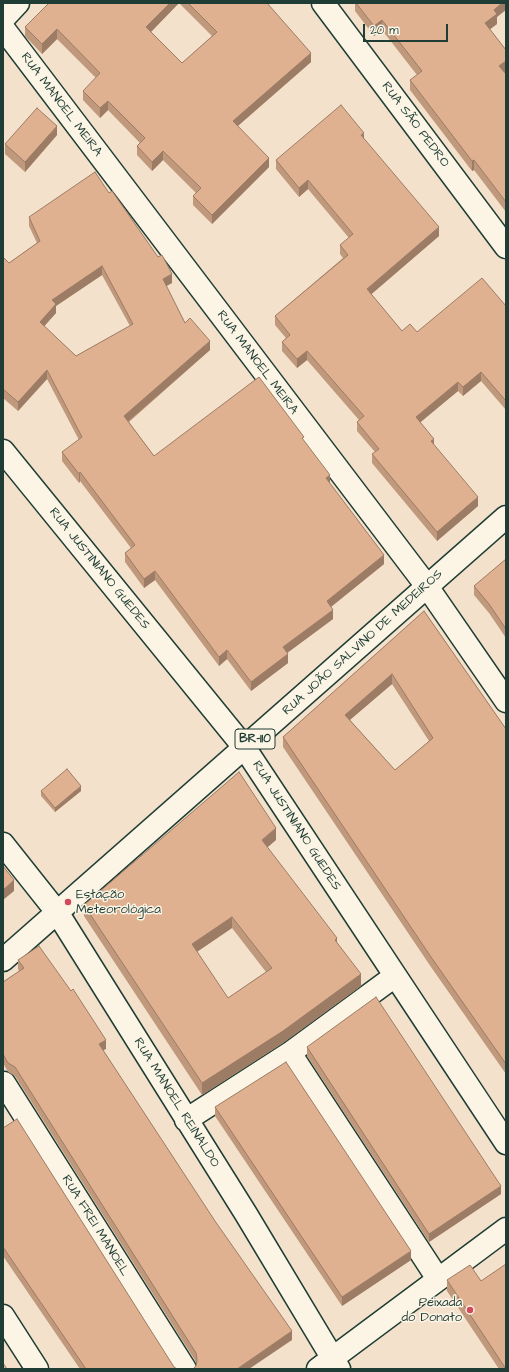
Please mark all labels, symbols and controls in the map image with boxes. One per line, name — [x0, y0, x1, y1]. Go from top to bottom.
scale bar — [365, 16, 450, 42]
text: 20 m — [370, 22, 399, 39]
street label: RUA MANOEL MEIRA — [17, 50, 105, 160]
street label: RUA SÃO PEDRO — [378, 79, 452, 171]
street label: RUA MANOEL MEIRA — [213, 308, 301, 418]
street label: RUA JUSTINIANO GUEDES — [45, 505, 153, 633]
street label: RUA JOÃO SALVINO DE MEDEIROS — [280, 567, 446, 719]
road number: BR-110 — [235, 729, 275, 749]
street label: RUA JUSTINIANO GUEDES — [248, 758, 344, 894]
place label: Estação Meteorológica — [76, 887, 161, 918]
marker: Estação Meteorológica — [63, 897, 73, 907]
street label: RUA MANOEL REINALDO — [130, 1035, 222, 1171]
street label: RUA FREI MANOEL — [58, 1173, 132, 1279]
place label: Peixada do Donato — [401, 1295, 462, 1326]
marker: Peixada do Donato — [465, 1305, 475, 1315]

